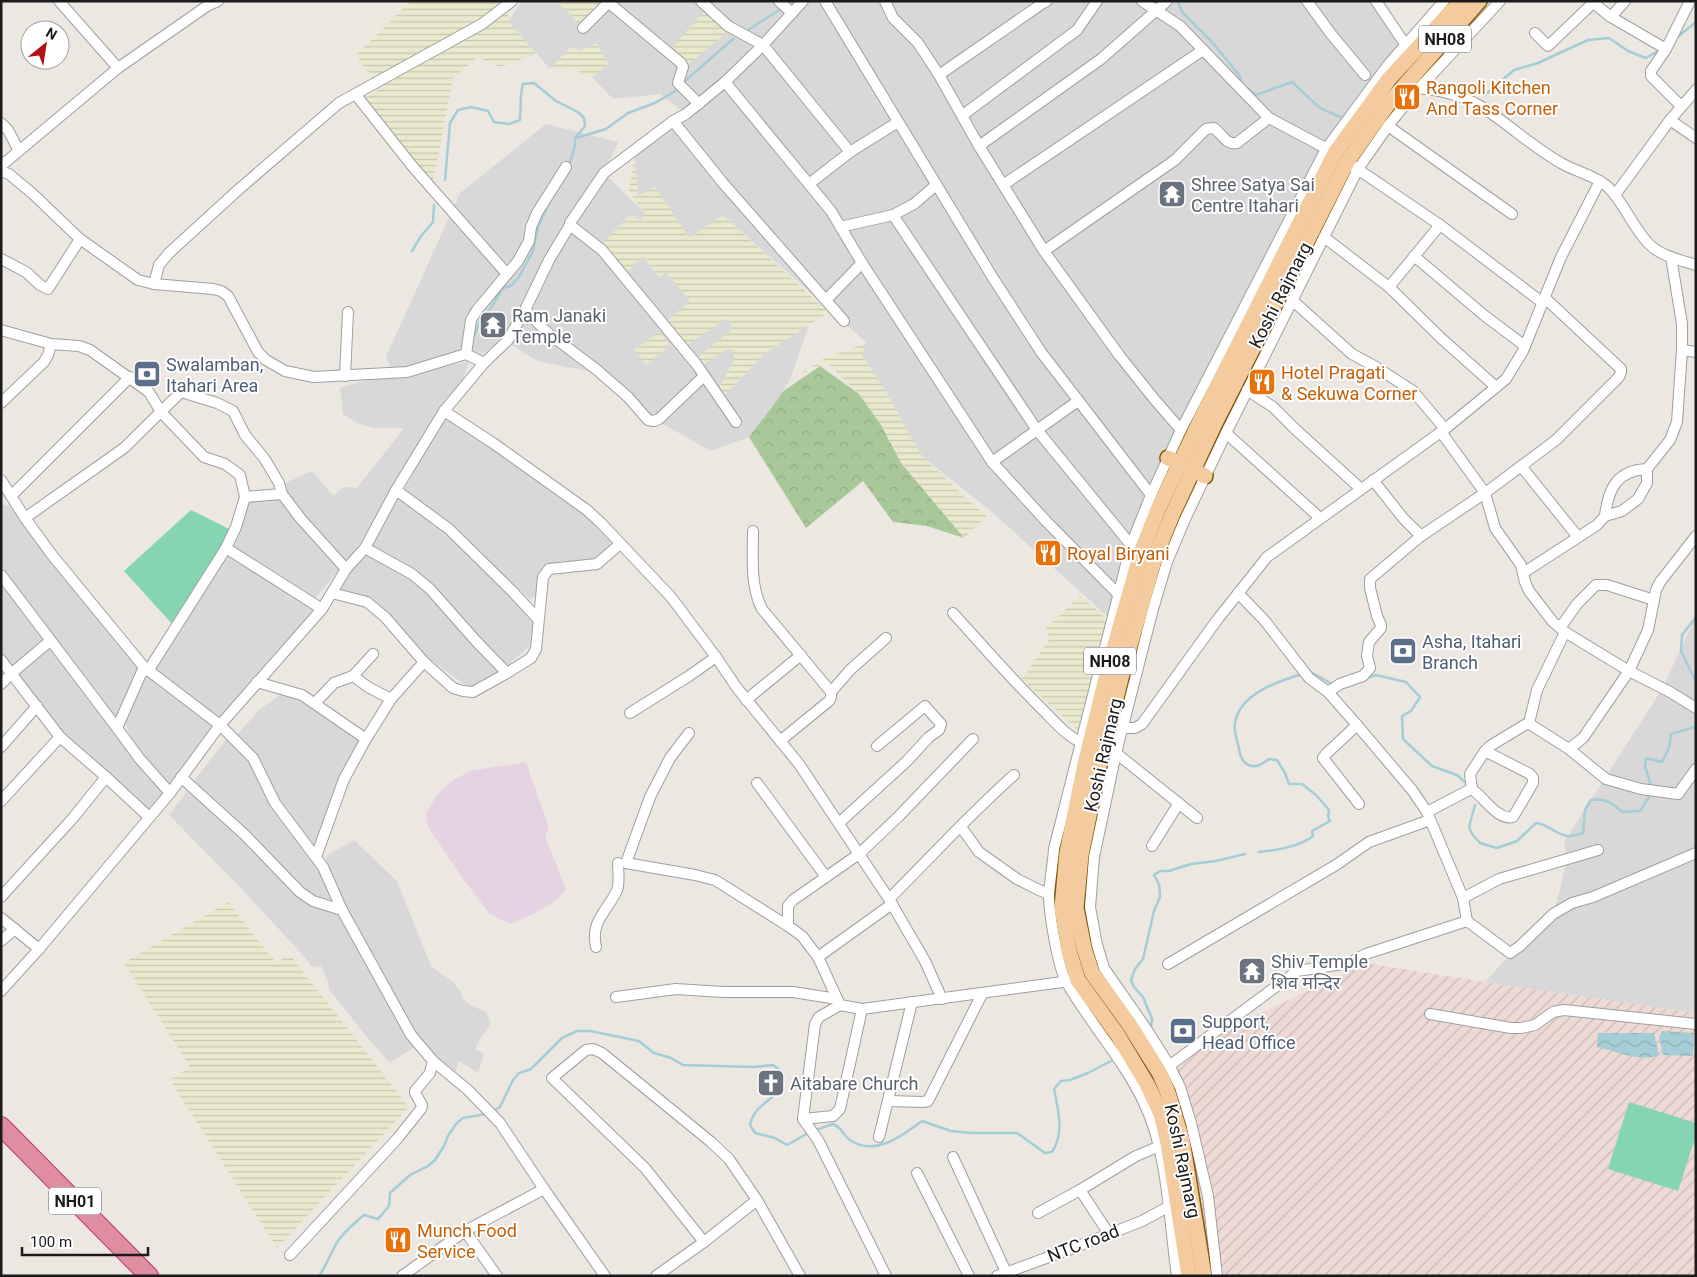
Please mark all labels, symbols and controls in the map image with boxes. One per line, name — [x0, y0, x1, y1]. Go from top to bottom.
north arrow — [20, 20, 70, 70]
text: N — [43, 24, 60, 43]
road number: NH08 — [1419, 26, 1471, 52]
place label: Rangoli Kitchen And Tass Corner — [1426, 77, 1558, 119]
restaurant icon: Rangoli Kitchen And Tass Corner — [1392, 82, 1422, 112]
place label: Shree Satya Sai Centre Itahari — [1191, 174, 1315, 216]
temple icon: Shree Satya Sai Centre Itahari — [1157, 179, 1187, 209]
street label: Koshi Rajmarg — [1244, 238, 1316, 352]
place label: Ram Janaki Temple — [512, 305, 606, 347]
temple icon: Ram Janaki Temple — [478, 310, 508, 340]
place label: Swalamban, Itahari Area — [166, 354, 263, 396]
bank icon: Swalamban, Itahari Area — [132, 359, 162, 389]
place label: Hotel Pragati & Sekuwa Corner — [1281, 362, 1417, 404]
restaurant icon: Hotel Pragati & Sekuwa Corner — [1247, 367, 1277, 397]
restaurant icon: Royal Biryani — [1033, 538, 1063, 568]
place label: Royal Biryani — [1067, 543, 1170, 564]
place label: Asha, Itahari Branch — [1422, 631, 1522, 673]
bank icon: Asha, Itahari Branch — [1388, 636, 1418, 666]
road number: NH08 — [1084, 648, 1136, 674]
street label: Koshi Rajmarg — [1080, 696, 1126, 814]
place label: Shiv Temple शिव मन्दिर — [1271, 951, 1368, 993]
temple icon: Shiv Temple शिव मन्दिर — [1237, 956, 1267, 986]
place label: Support, Head Office — [1202, 1011, 1296, 1053]
bank icon: Support, Head Office — [1168, 1016, 1198, 1046]
church icon: Aitabare Church — [756, 1068, 786, 1098]
place label: Aitabare Church — [790, 1073, 918, 1094]
street label: Koshi Rajmarg — [1161, 1102, 1205, 1220]
road number: NH01 — [49, 1188, 101, 1214]
place label: Munch Food Service — [417, 1220, 517, 1262]
street label: NTC road — [1044, 1220, 1122, 1266]
scale bar — [22, 1224, 149, 1256]
restaurant icon: Munch Food Service — [383, 1225, 413, 1255]
text: 100 m — [30, 1233, 72, 1251]

